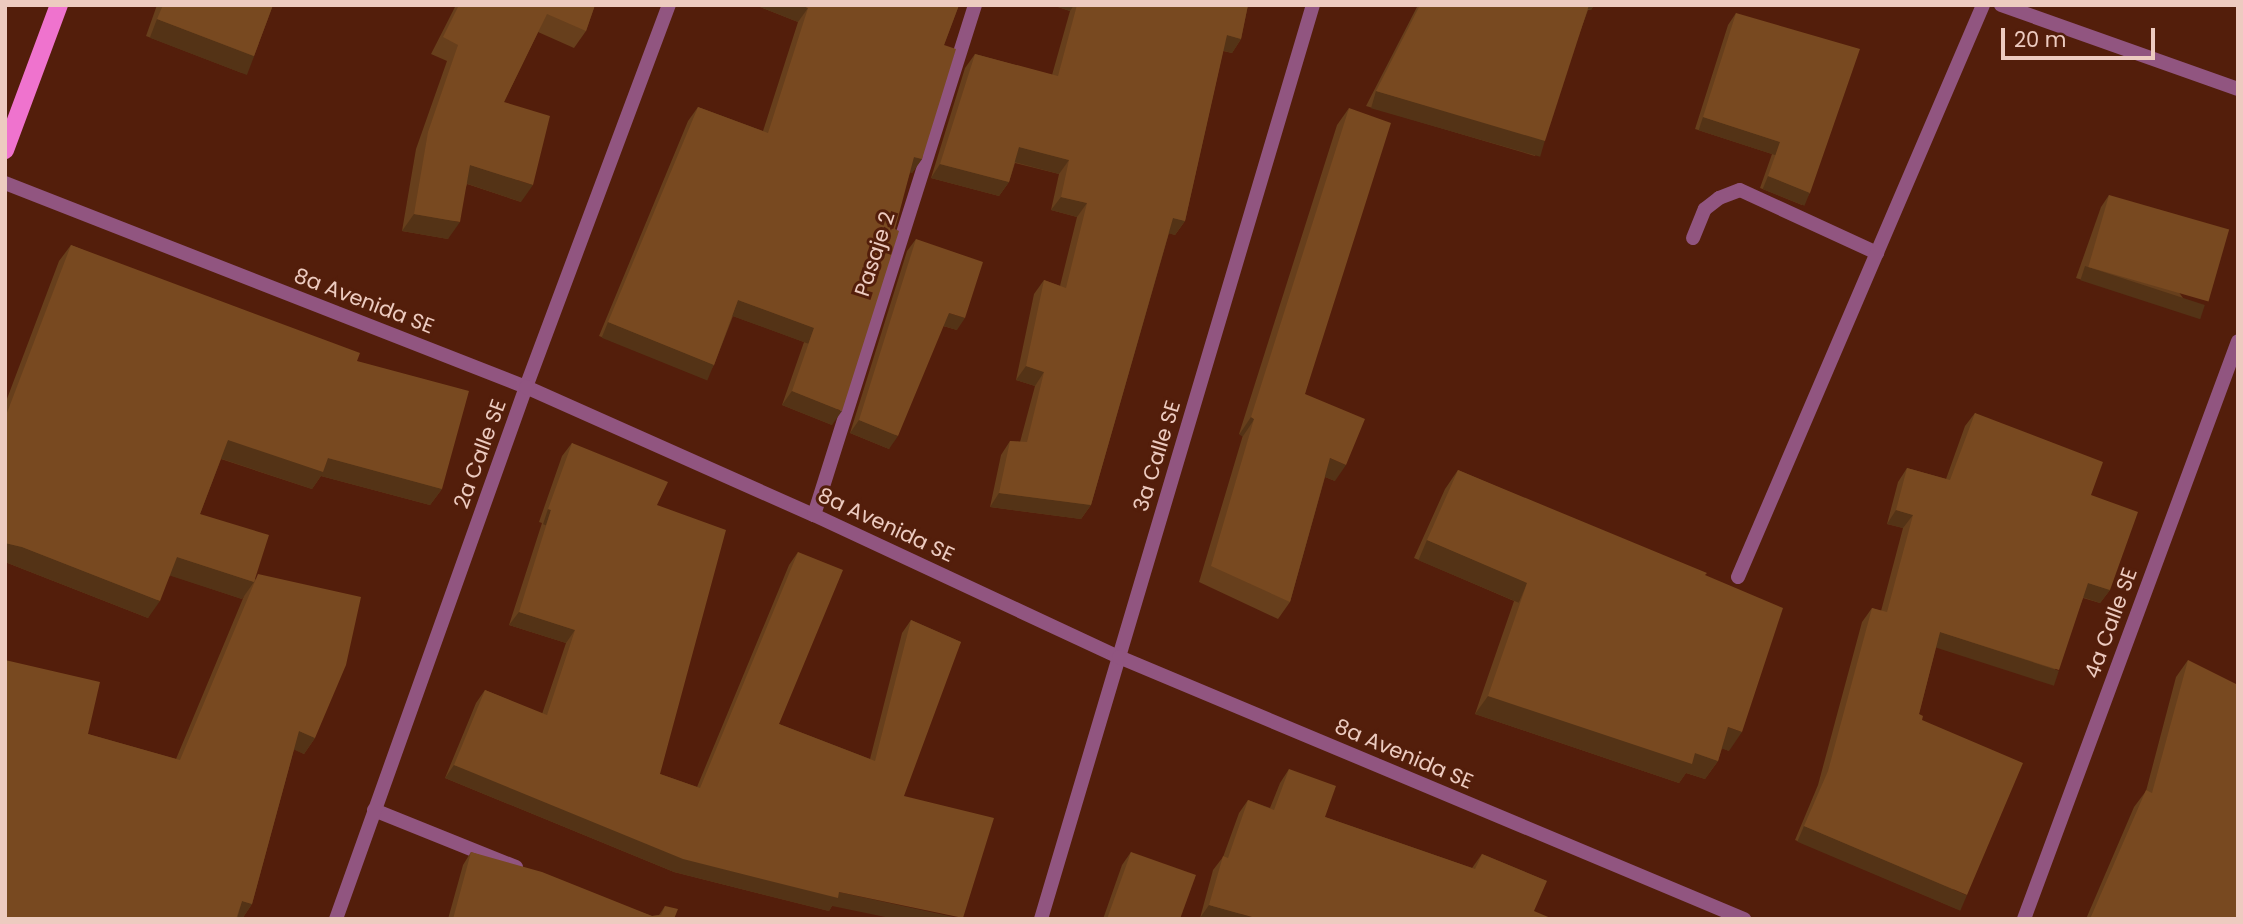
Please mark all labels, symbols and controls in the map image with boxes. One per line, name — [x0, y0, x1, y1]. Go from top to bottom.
scale bar — [2005, 14, 2159, 58]
text: 20 m — [2014, 25, 2067, 54]
street label: Pasaje 2 — [850, 209, 900, 299]
street label: 8a Avenida SE — [291, 263, 437, 339]
street label: 2a Calle SE — [449, 396, 511, 512]
street label: 3a Calle SE — [1128, 398, 1186, 514]
street label: 8a Avenida SE — [814, 482, 958, 568]
street label: 4a Calle SE — [2079, 564, 2143, 682]
street label: 8a Avenida SE — [1331, 714, 1477, 794]

